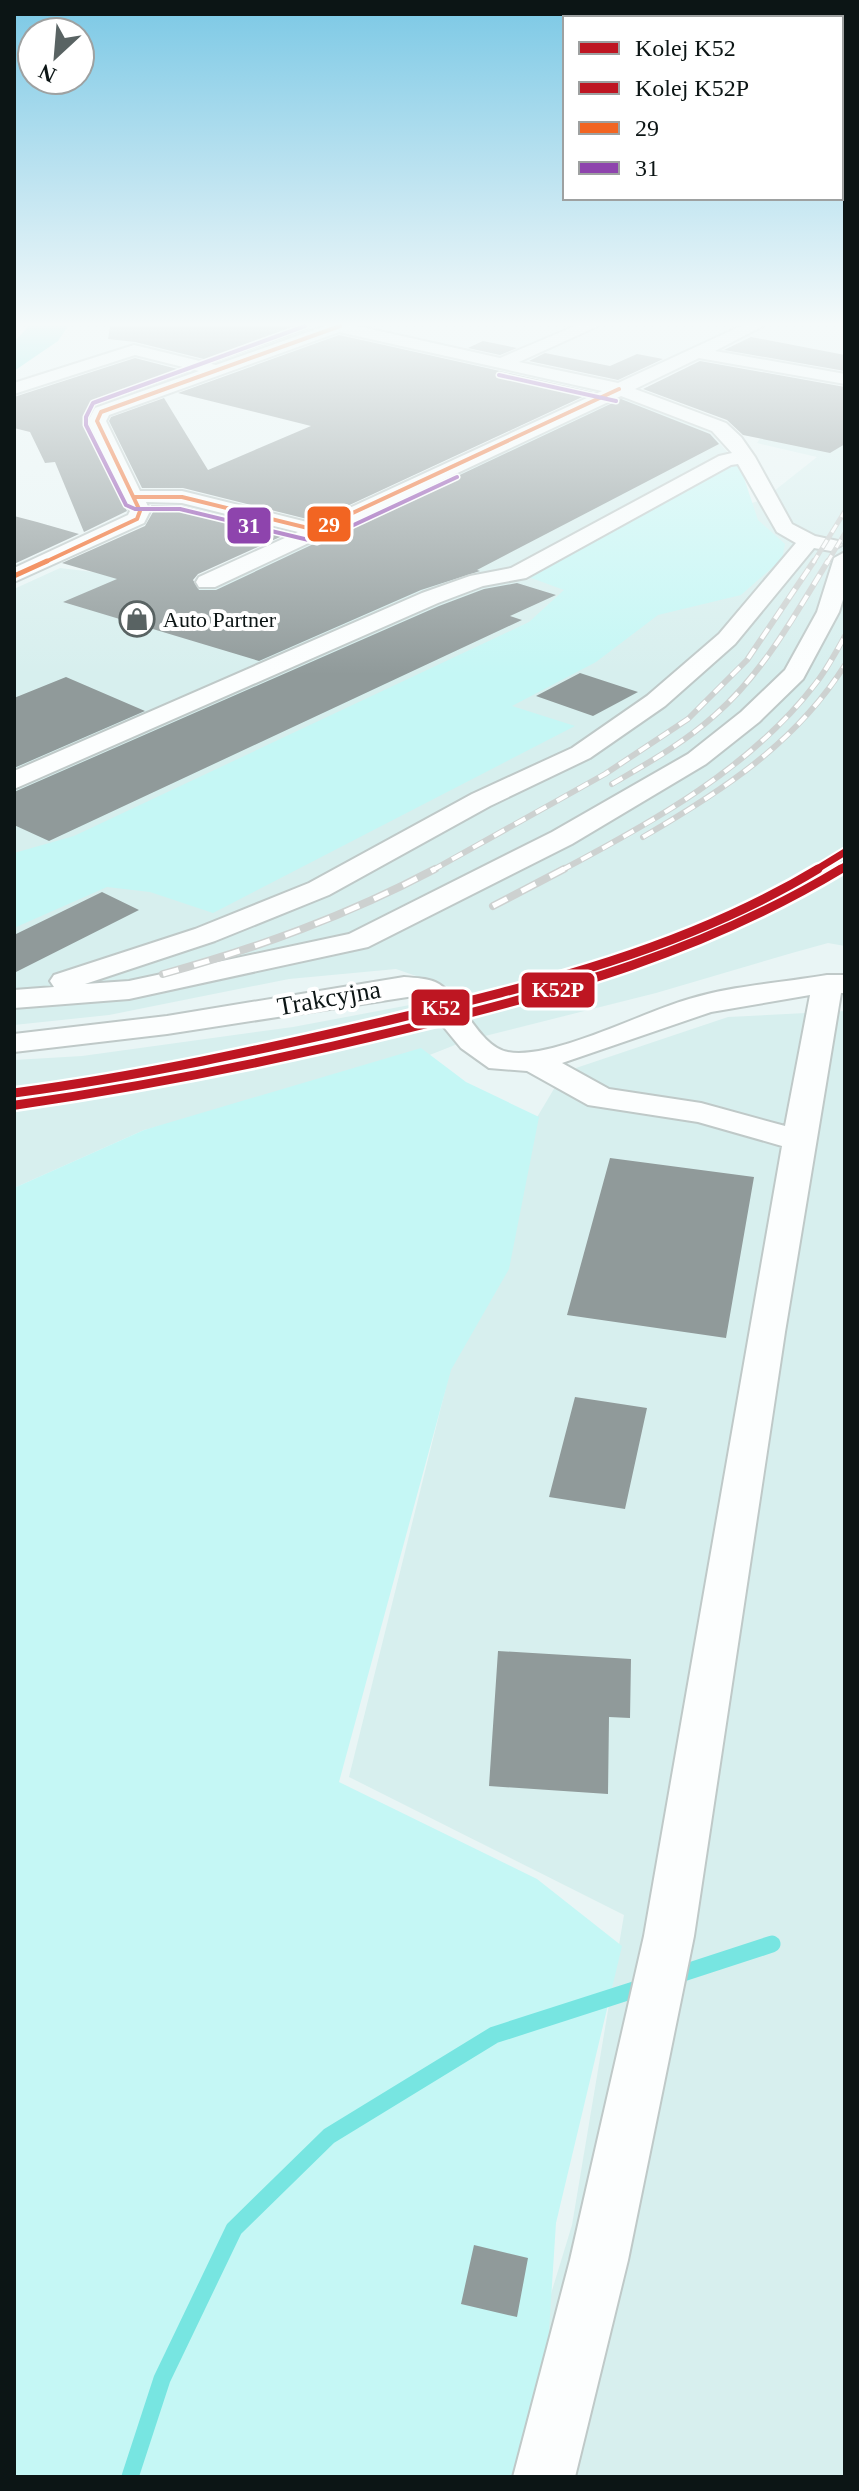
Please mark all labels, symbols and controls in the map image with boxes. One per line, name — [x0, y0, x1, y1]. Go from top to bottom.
north arrow — [16, 16, 96, 96]
legend — [563, 16, 843, 200]
text: Kolej K52 — [635, 35, 736, 61]
text: N — [35, 59, 60, 88]
text: Kolej K52P — [635, 75, 749, 101]
text: 29 — [635, 115, 659, 141]
text: 31 — [635, 155, 659, 181]
line badge: 29 — [306, 505, 352, 543]
line badge: 31 — [226, 506, 272, 545]
text: 29 — [318, 512, 340, 537]
text: 31 — [238, 513, 260, 538]
shop icon: Auto Partner — [118, 600, 156, 638]
place label: Auto Partner — [163, 607, 277, 632]
line badge: K52P — [520, 971, 596, 1009]
street label: Trakcyjna — [275, 975, 383, 1021]
text: K52P — [532, 977, 584, 1002]
line badge: K52 — [410, 988, 471, 1027]
text: K52 — [421, 995, 461, 1020]

